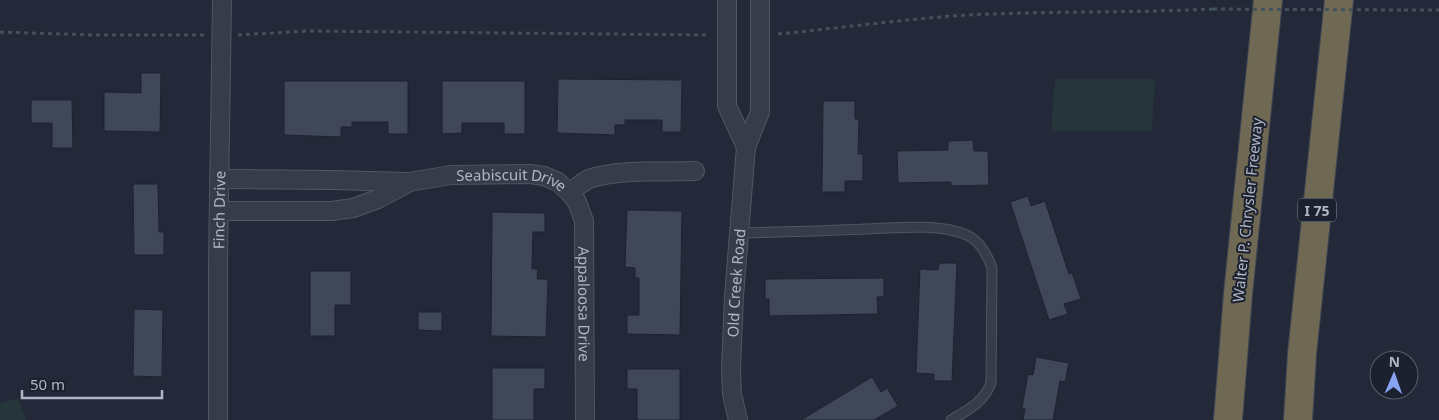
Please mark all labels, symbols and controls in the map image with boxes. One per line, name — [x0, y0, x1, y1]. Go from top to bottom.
street label: Walter P. Chrysler Freeway — [1227, 116, 1267, 303]
street label: Seabiscuit Drive — [456, 164, 571, 196]
street label: Finch Drive — [208, 171, 229, 249]
road number: I 75 — [1298, 198, 1336, 222]
street label: Old Creek Road — [722, 228, 749, 338]
street label: Appaloosa Drive — [574, 246, 595, 362]
north arrow — [1369, 350, 1419, 400]
text: N — [1388, 352, 1400, 371]
scale bar — [22, 368, 162, 400]
text: 50 m — [30, 374, 65, 394]

